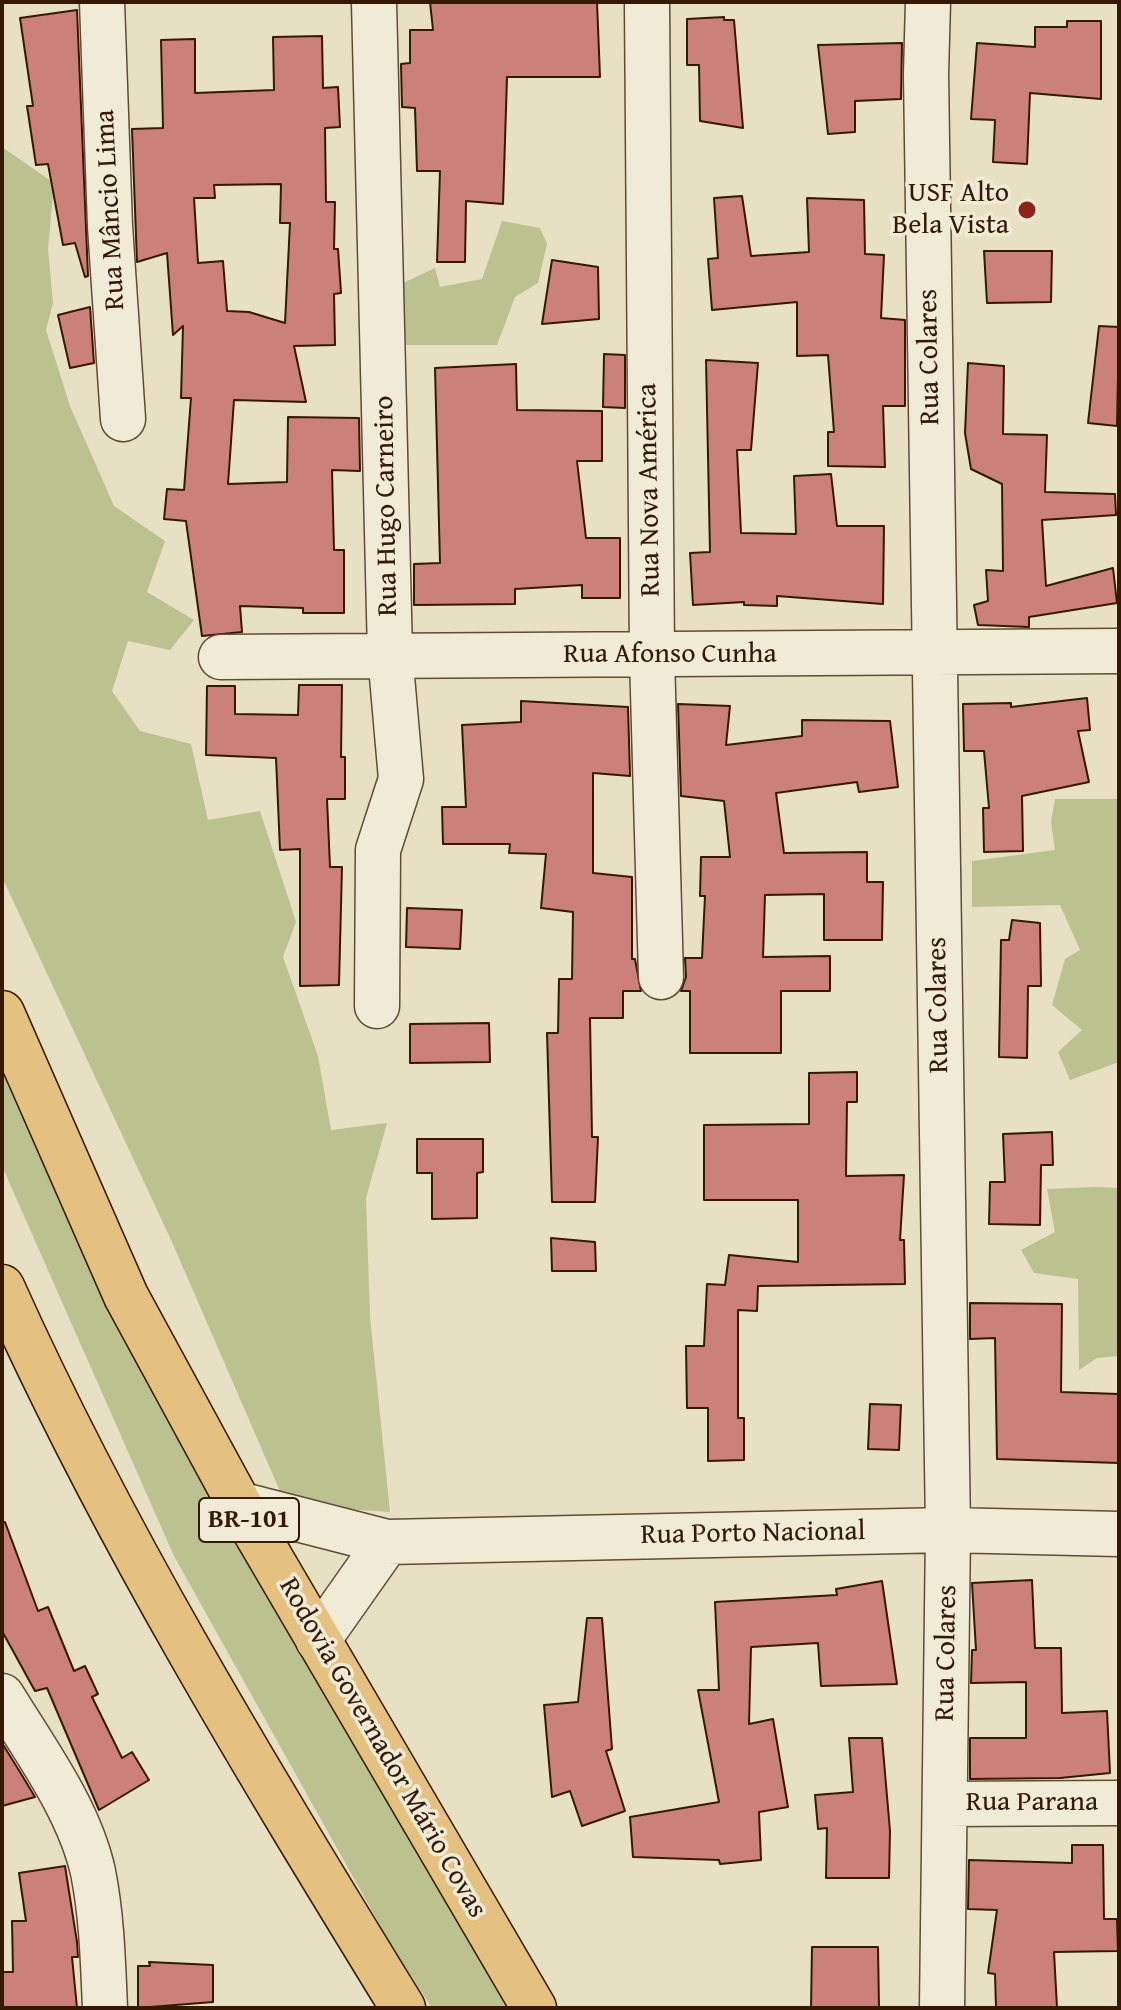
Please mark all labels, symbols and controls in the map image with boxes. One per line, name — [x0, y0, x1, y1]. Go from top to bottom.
street label: Rua Mâncio Lima — [89, 109, 133, 311]
place label: USF Alto Bela Vista — [892, 177, 1009, 243]
marker: USF Alto Bela Vista — [1016, 199, 1038, 221]
street label: Rua Colares — [912, 288, 948, 426]
street label: Rua Nova América — [631, 383, 669, 597]
street label: Rua Hugo Carneiro — [368, 395, 406, 617]
street label: Rua Afonso Cunha — [563, 638, 777, 672]
street label: Rua Colares — [921, 936, 957, 1074]
road number: BR-101 — [199, 1498, 299, 1542]
street label: Rua Porto Nacional — [640, 1515, 866, 1553]
street label: Rodovia Governador Mário Covas — [271, 1572, 493, 1924]
street label: Rua Colares — [929, 1584, 965, 1722]
street label: Rua Parana — [966, 1786, 1098, 1820]

